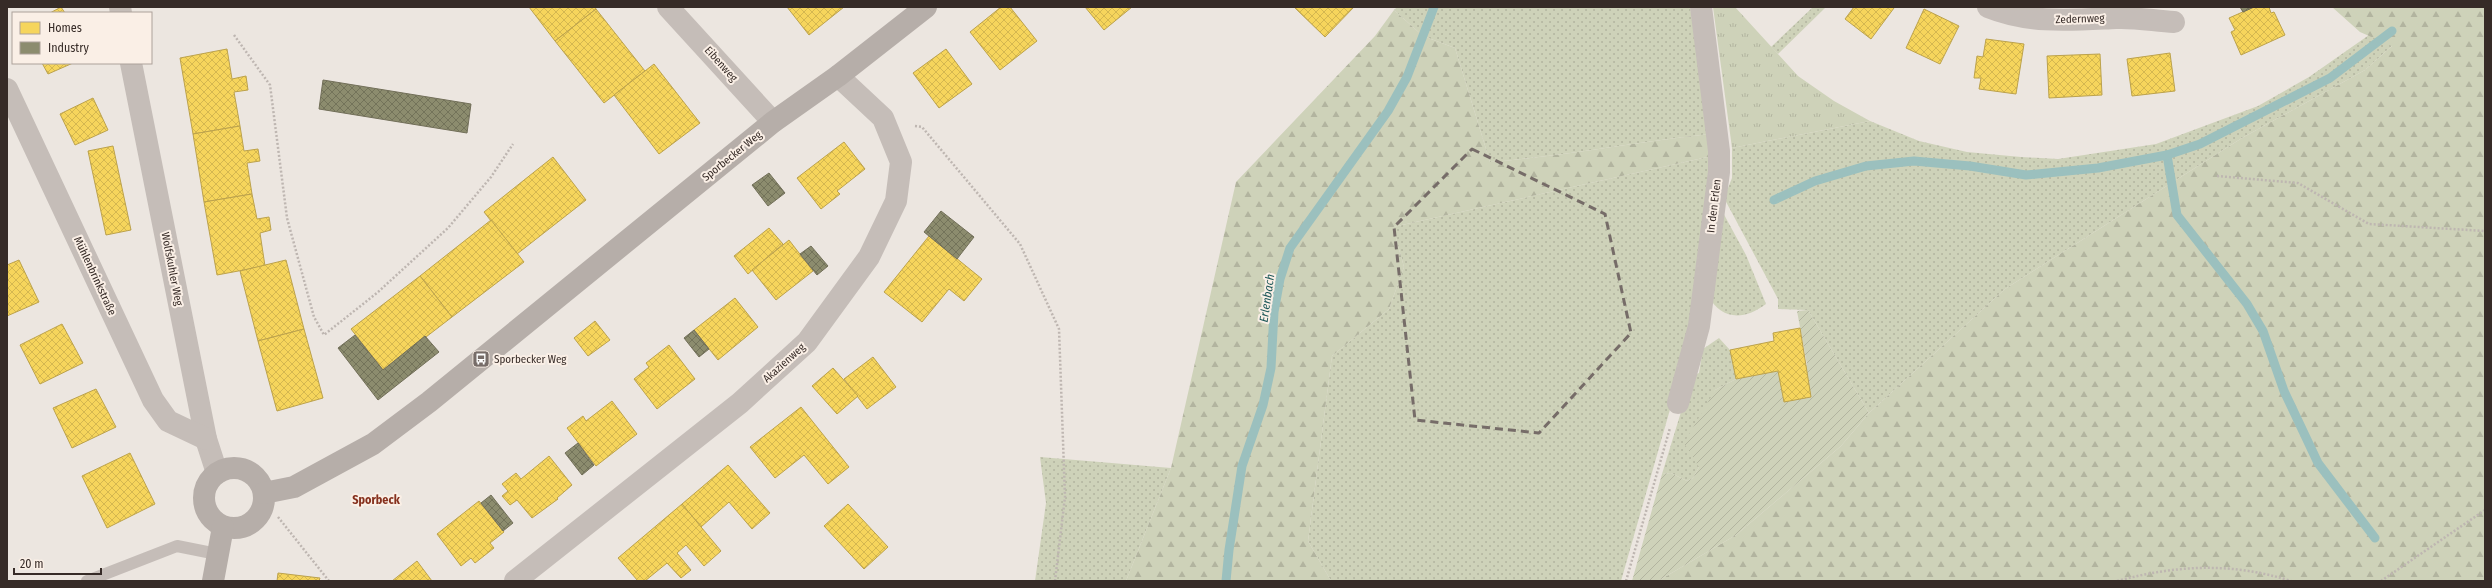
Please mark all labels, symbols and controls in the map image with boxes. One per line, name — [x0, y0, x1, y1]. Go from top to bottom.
legend — [12, 12, 152, 64]
street label: Zedernweg — [2055, 12, 2106, 26]
text: Homes — [48, 21, 82, 35]
text: Industry — [48, 41, 89, 55]
street label: Eibenweg — [702, 44, 741, 85]
street label: Sporbecker Weg — [700, 128, 765, 184]
street label: In den Erlen — [1704, 178, 1724, 234]
street label: Wolfskuhler Weg — [158, 231, 186, 308]
street label: Mühlenbrinkstraße — [71, 235, 119, 317]
water label: Erlenbach — [1257, 273, 1277, 323]
street label: Akazienweg — [760, 340, 808, 385]
bus stop icon: Sporbecker Weg — [471, 349, 491, 369]
place label: Sporbecker Weg — [494, 353, 567, 366]
district label: Sporbeck — [352, 493, 401, 507]
scale bar — [14, 550, 101, 576]
text: 20 m — [20, 557, 44, 571]

